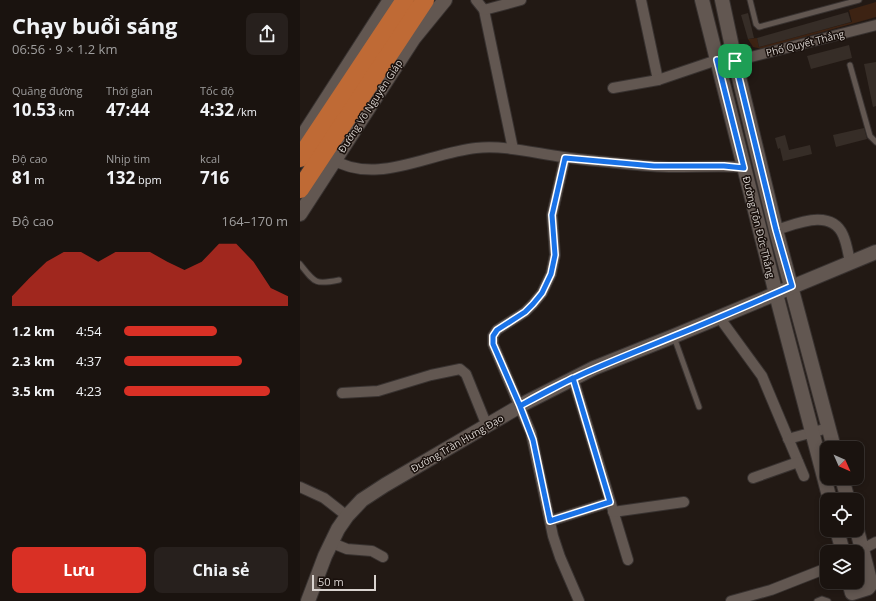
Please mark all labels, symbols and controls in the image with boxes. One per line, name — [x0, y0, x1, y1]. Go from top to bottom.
text: Chạy buổi sáng — [12, 10, 178, 40]
button: share — [246, 13, 288, 55]
street label: Phố Quyết Thắng — [764, 26, 846, 59]
text: 06:56 · 9 × 1.2 km — [12, 40, 117, 58]
pin — [718, 44, 752, 78]
icon: arrive — [724, 50, 746, 72]
street label: Đường Võ Nguyên Giáp — [335, 57, 405, 155]
text: Quãng đường — [12, 83, 82, 98]
text: Thời gian — [106, 83, 153, 98]
text: Tốc độ — [200, 83, 234, 98]
text: 10.53 — [12, 98, 56, 121]
text: 47:44 — [106, 98, 150, 121]
text: 4:32 — [200, 98, 234, 121]
text: km — [56, 104, 75, 119]
text: /km — [234, 104, 257, 119]
text: Độ cao — [12, 151, 47, 166]
text: Nhịp tim — [106, 151, 150, 166]
text: kcal — [200, 151, 220, 166]
text: 81 — [12, 166, 31, 189]
text: 132 — [106, 166, 135, 189]
text: 716 — [200, 166, 229, 189]
text: m — [31, 172, 45, 187]
text: bpm — [135, 172, 162, 187]
street label: Đường Tôn Đức Thắng — [740, 175, 779, 280]
text: Độ cao — [12, 212, 54, 230]
text: 164–170 m — [221, 212, 288, 230]
text: 1.2 km — [12, 322, 55, 340]
text: 4:54 — [76, 322, 102, 340]
text: 2.3 km — [12, 352, 55, 370]
text: 4:37 — [76, 352, 102, 370]
text: 3.5 km — [12, 382, 55, 400]
text: 4:23 — [76, 382, 102, 400]
street label: Đường Trần Hưng Đạo — [408, 411, 506, 475]
north arrow — [820, 441, 864, 485]
map controls — [820, 441, 864, 589]
button: locate — [820, 493, 864, 537]
button: layers — [820, 545, 864, 589]
button: Lưu — [12, 547, 146, 593]
button: Chia sẻ — [154, 547, 288, 593]
scale bar — [312, 573, 376, 592]
text: 50 m — [318, 574, 344, 589]

